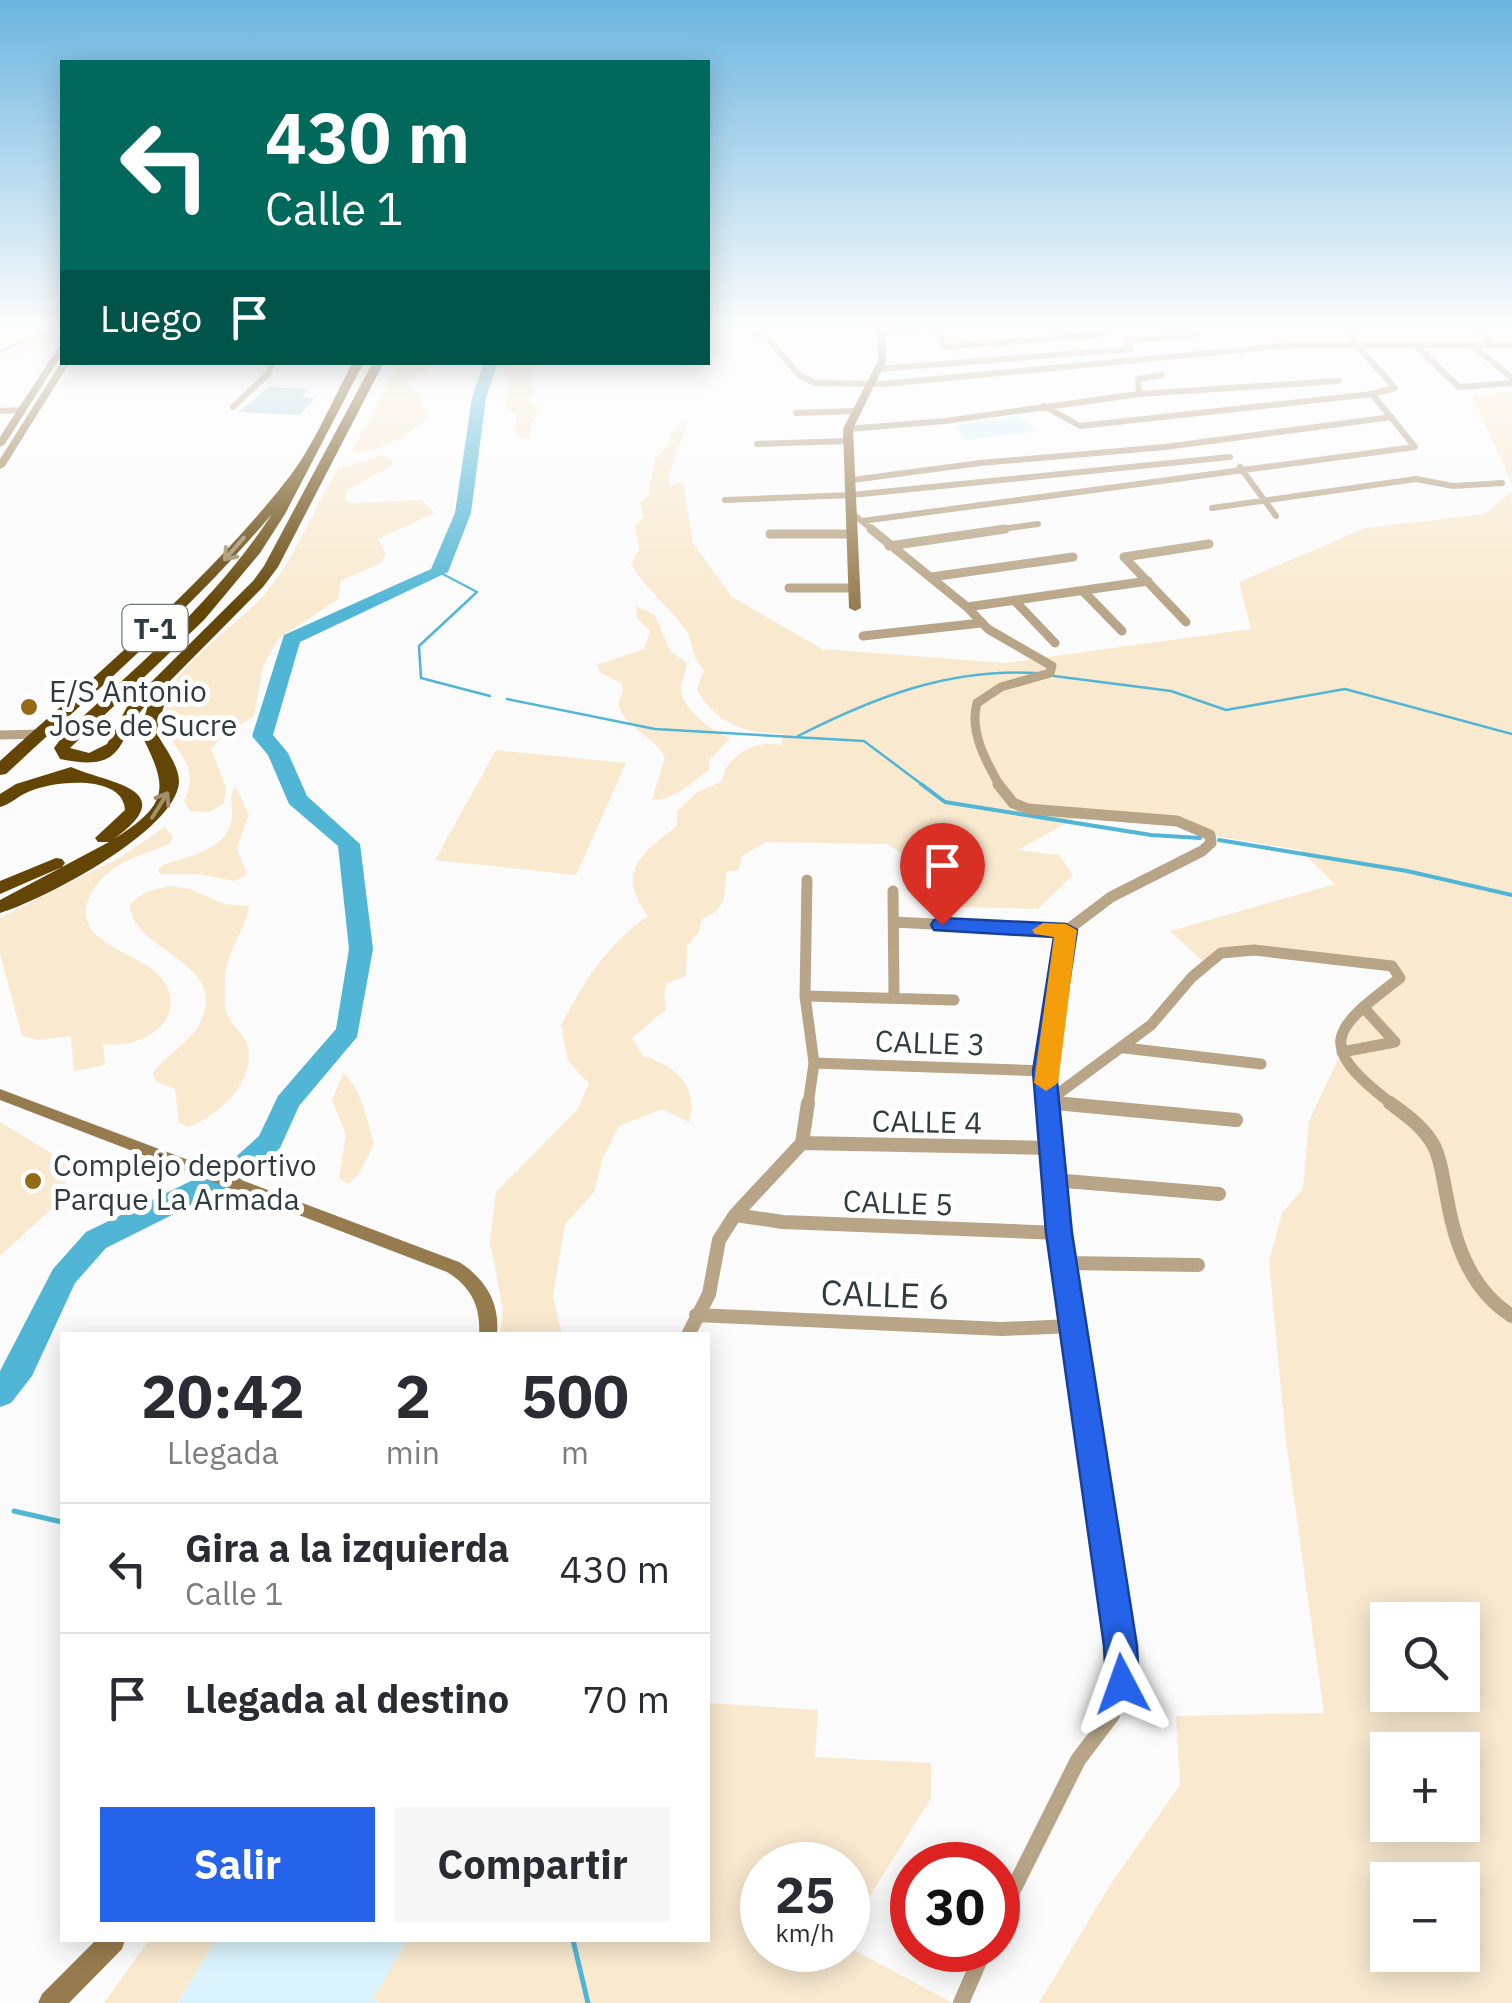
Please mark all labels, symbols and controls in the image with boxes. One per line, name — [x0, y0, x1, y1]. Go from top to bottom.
text: 430 m — [265, 91, 470, 182]
icon: left — [100, 100, 230, 230]
text: Calle 1 — [265, 179, 404, 237]
icon: arrive — [222, 290, 277, 345]
text: Luego — [100, 293, 202, 342]
one-way arrow — [223, 536, 246, 561]
road number: T-1 — [122, 605, 188, 651]
place label: E/S Antonio Jose de Sucre — [49, 671, 237, 744]
marker: E/S Antonio Jose de Sucre — [18, 696, 40, 718]
one-way arrow — [150, 791, 170, 819]
pin — [900, 823, 985, 926]
icon: arrive — [915, 838, 970, 893]
street label: CALLE 3 — [874, 1021, 986, 1063]
street label: CALLE 4 — [871, 1101, 983, 1141]
place label: Complejo deportivo Parque La Armada — [53, 1145, 317, 1218]
marker: Complejo deportivo Parque La Armada — [22, 1170, 44, 1192]
street label: CALLE 5 — [842, 1181, 954, 1223]
street label: CALLE 6 — [820, 1269, 950, 1319]
text: 20:42 — [141, 1356, 305, 1435]
text: 2 — [395, 1356, 431, 1435]
text: 500 — [521, 1356, 629, 1435]
text: Llegada — [167, 1431, 279, 1473]
text: min — [386, 1431, 440, 1473]
text: m — [561, 1431, 589, 1473]
text: Gira a la izquierda — [185, 1523, 509, 1572]
icon: left — [100, 1541, 155, 1596]
text: 430 m — [559, 1544, 670, 1593]
text: Calle 1 — [185, 1572, 284, 1614]
map controls — [1370, 1602, 1480, 1972]
button: search — [1370, 1602, 1480, 1712]
position arrow — [1070, 1632, 1174, 1736]
icon: arrive — [100, 1671, 155, 1726]
text: Llegada al destino — [185, 1674, 509, 1723]
text: 70 m — [582, 1674, 670, 1723]
button: + — [1370, 1732, 1480, 1842]
button: Salir — [100, 1807, 375, 1922]
button: Compartir — [395, 1807, 670, 1922]
speed limit sign: 30 — [890, 1842, 1020, 1972]
text: 25 — [775, 1862, 835, 1927]
button: − — [1370, 1862, 1480, 1972]
text: km/h — [776, 1916, 834, 1949]

